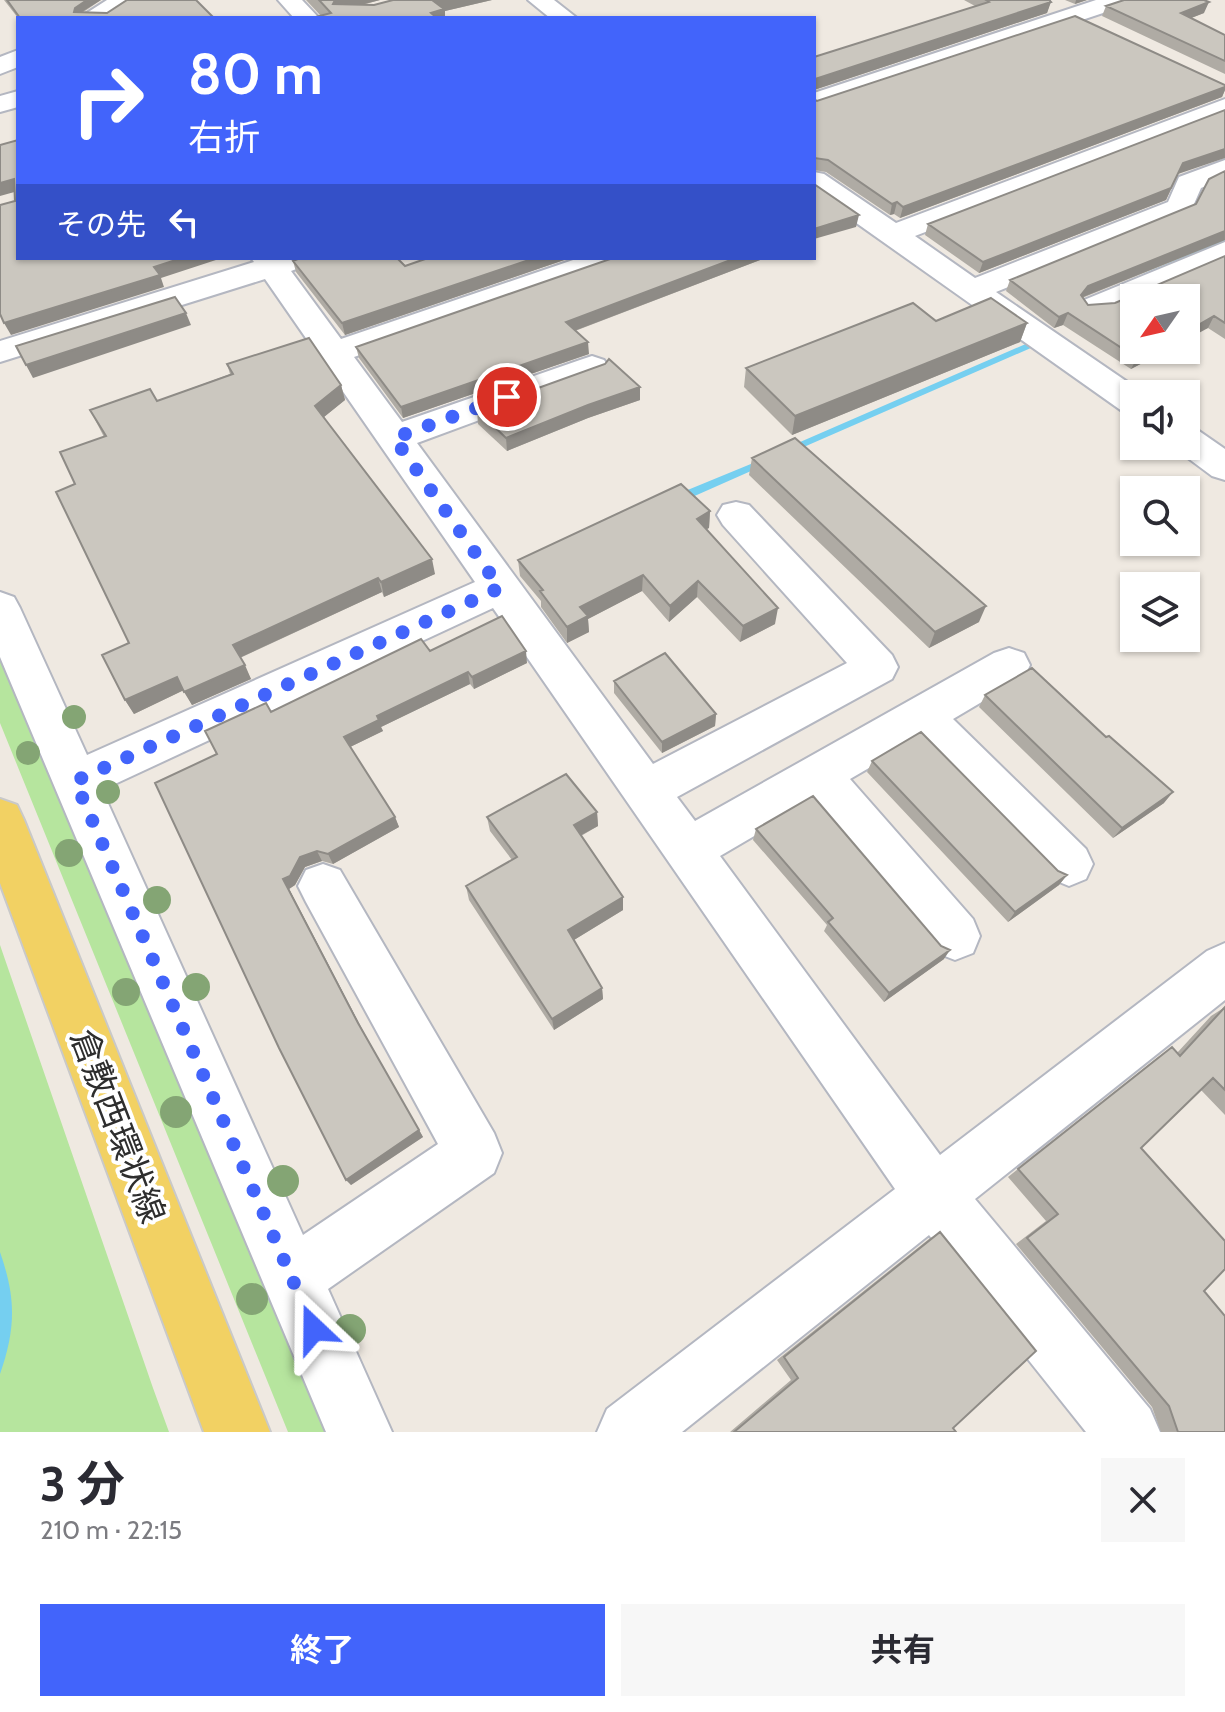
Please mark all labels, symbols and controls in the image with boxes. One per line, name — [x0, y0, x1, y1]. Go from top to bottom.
text: 80 m — [188, 40, 323, 108]
icon: right — [56, 48, 160, 152]
text: 右折 — [188, 115, 260, 159]
icon: left — [162, 200, 206, 244]
text: その先 — [56, 206, 146, 243]
north arrow — [1120, 284, 1200, 364]
map controls — [1120, 284, 1200, 652]
pin — [473, 363, 541, 431]
icon: arrive — [485, 375, 529, 419]
button: sound — [1120, 380, 1200, 460]
button: search — [1120, 476, 1200, 556]
button: layers — [1120, 572, 1200, 652]
street label: 倉敷西環状線 — [62, 1023, 174, 1229]
position arrow — [272, 1287, 356, 1371]
text: 3 分 — [40, 1455, 125, 1513]
button: close — [1101, 1458, 1185, 1542]
text: 210 m · 22:15 — [40, 1514, 182, 1546]
button: 終了 — [40, 1604, 605, 1696]
button: 共有 — [621, 1604, 1185, 1696]

